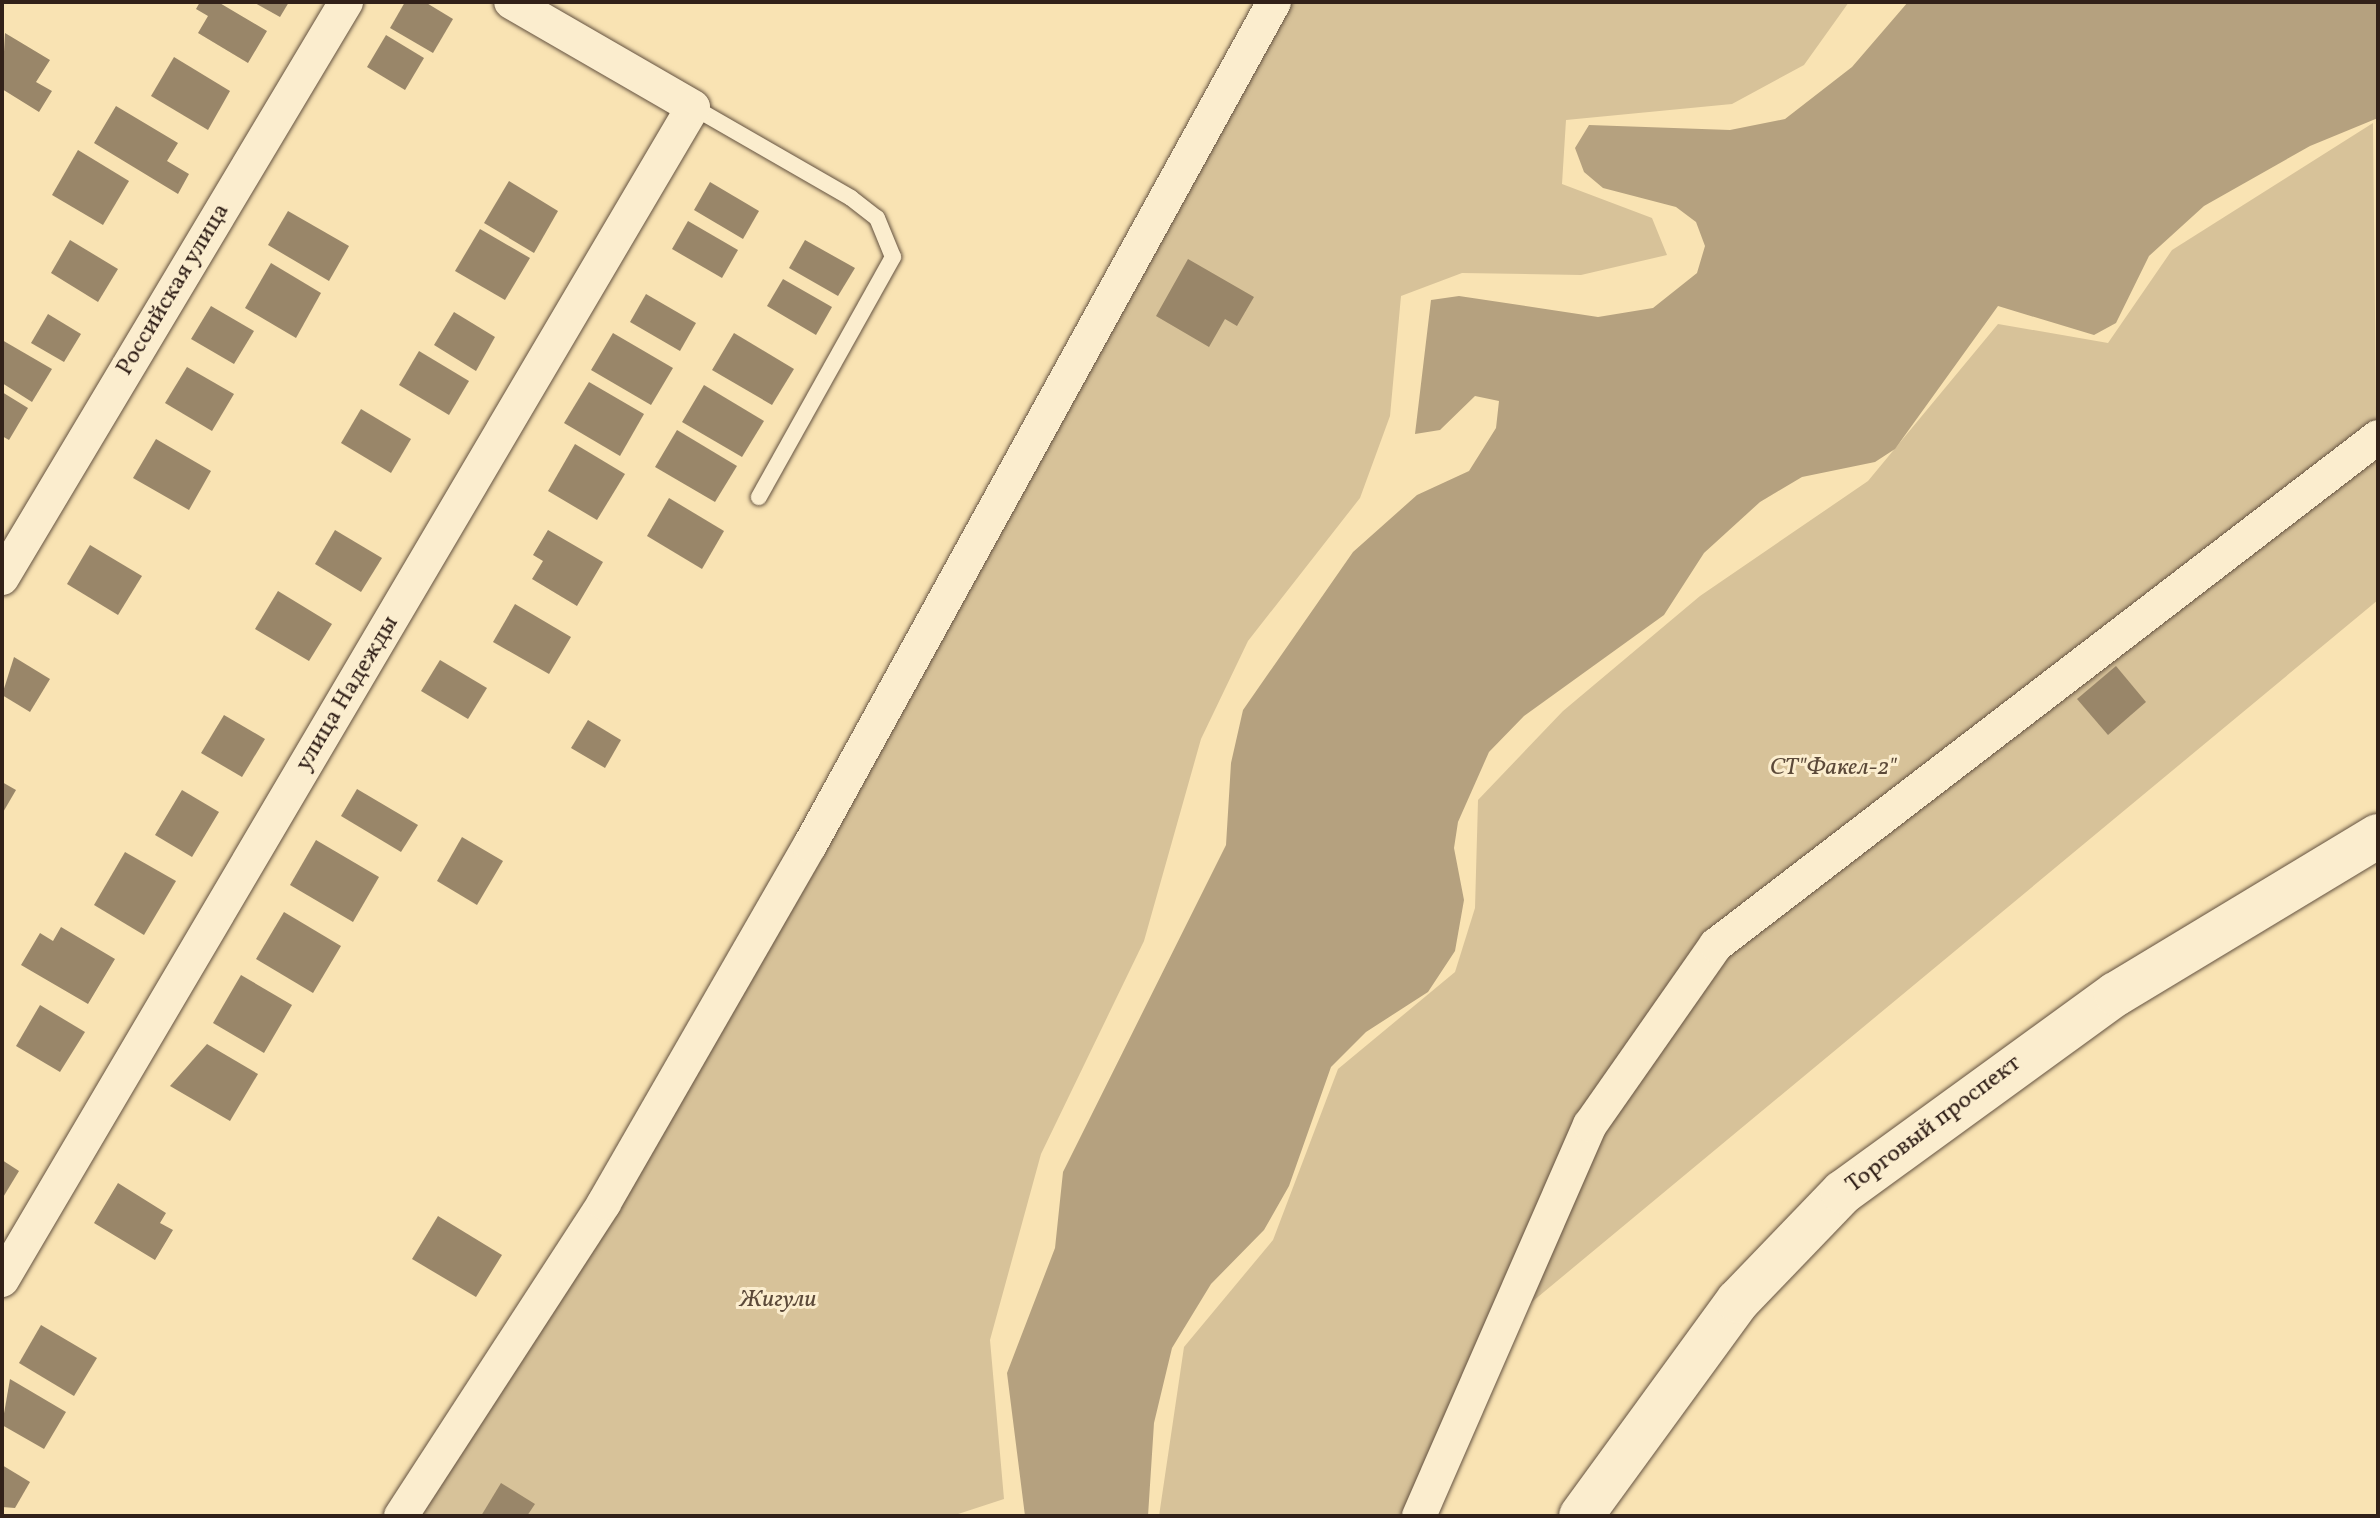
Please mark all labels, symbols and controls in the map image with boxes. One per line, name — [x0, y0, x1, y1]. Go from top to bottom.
street label: Российская улица — [111, 198, 237, 382]
street label: улица Надежды — [290, 611, 406, 777]
park label: СТ"Факел-2" — [1770, 755, 1896, 783]
street label: Торговый проспект — [1841, 1050, 2027, 1200]
park label: Жигули — [740, 1287, 816, 1315]

